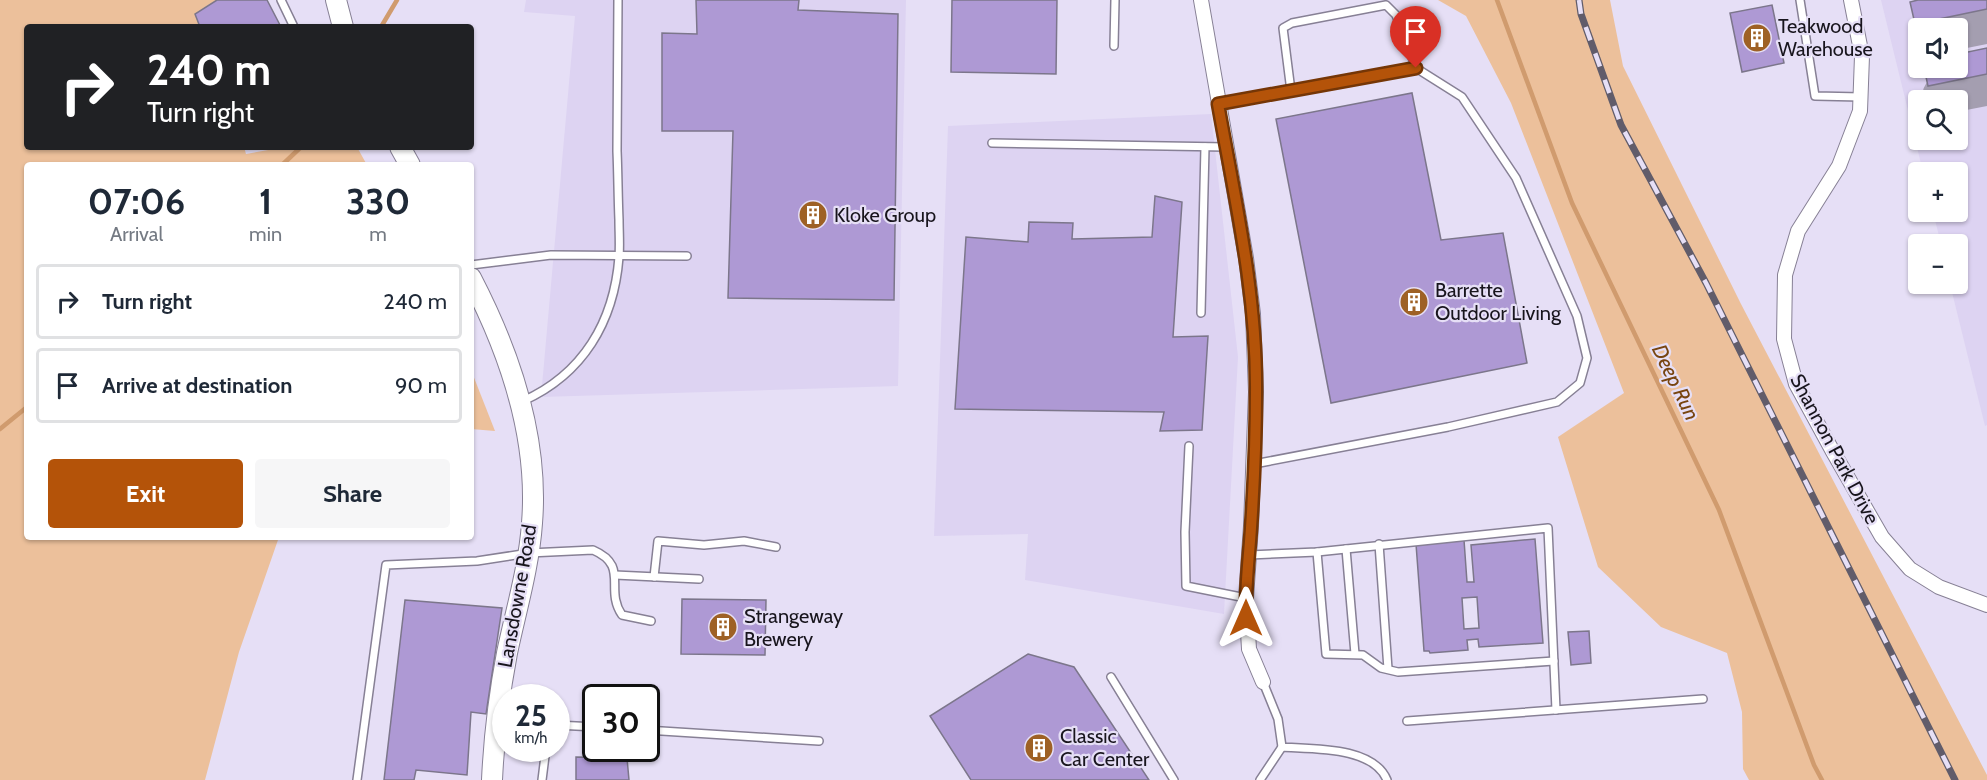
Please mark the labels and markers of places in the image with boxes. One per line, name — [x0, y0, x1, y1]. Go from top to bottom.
pin — [1390, 6, 1441, 68]
place label: Teakwood Warehouse — [1778, 14, 1873, 61]
building icon: Teakwood Warehouse — [1741, 22, 1773, 54]
building icon: Kloke Group — [797, 199, 829, 231]
place label: Kloke Group — [834, 203, 936, 227]
place label: Barrette Outdoor Living — [1435, 278, 1562, 325]
building icon: Barrette Outdoor Living — [1398, 286, 1430, 318]
place label: Strangeway Brewery — [744, 604, 843, 651]
building icon: Strangeway Brewery — [707, 611, 739, 643]
place label: Classic Car Center — [1060, 724, 1150, 771]
building icon: Classic Car Center — [1023, 732, 1055, 764]

